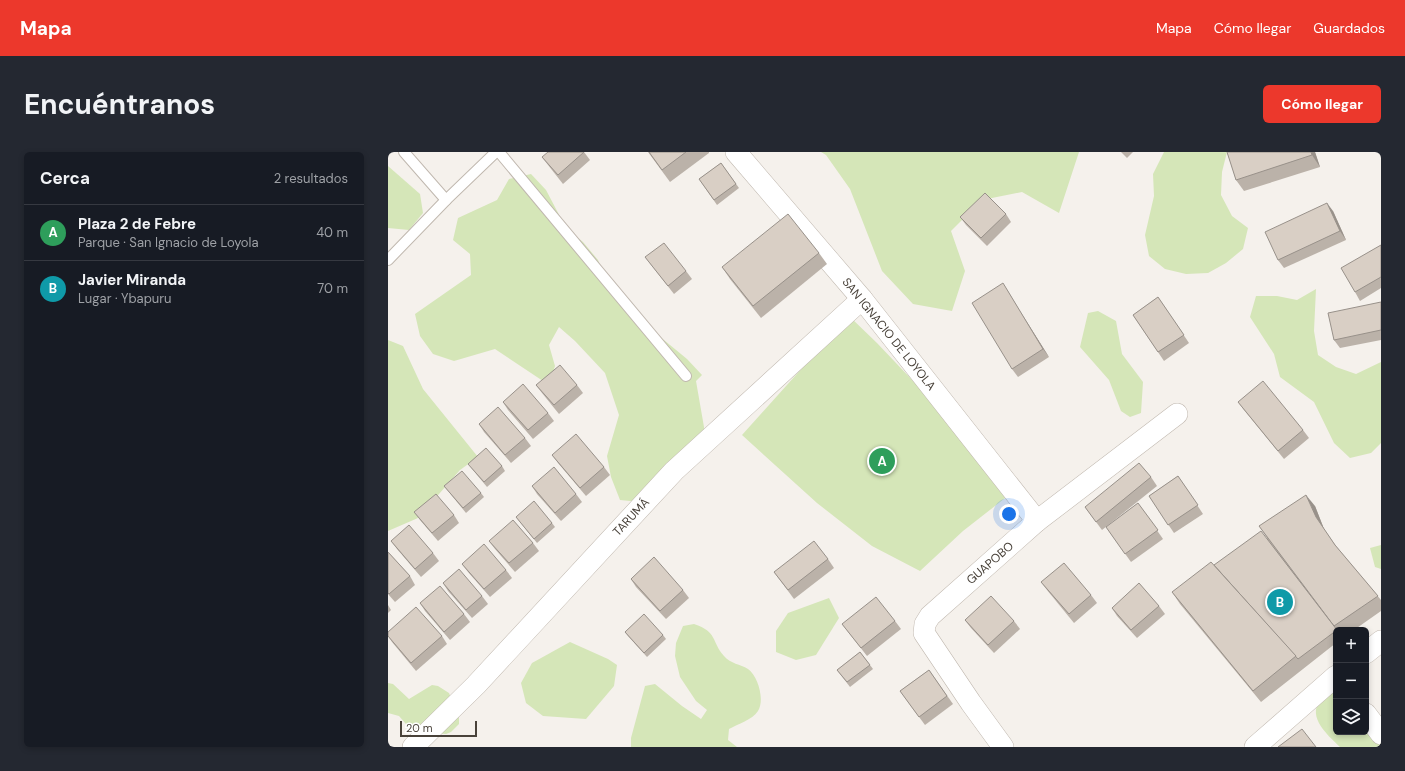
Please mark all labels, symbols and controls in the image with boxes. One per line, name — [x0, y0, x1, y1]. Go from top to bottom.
text: Mapa — [20, 16, 72, 41]
text: Mapa — [1156, 19, 1192, 37]
text: Cómo llegar — [1214, 19, 1291, 37]
text: Guardados — [1313, 19, 1385, 37]
button: Cómo llegar — [1263, 85, 1381, 123]
text: Encuéntranos — [24, 86, 215, 123]
text: Cerca — [40, 167, 90, 189]
text: 2 resultados — [274, 170, 348, 187]
text: Plaza 2 de Febre — [78, 214, 196, 234]
text: A — [48, 224, 58, 241]
text: 40 m — [316, 224, 348, 241]
text: Parque · San Ignacio de Loyola — [78, 234, 259, 251]
text: Javier Miranda — [78, 270, 186, 290]
street label: SAN IGNACIO DE LOYOLA — [839, 274, 939, 394]
text: B — [49, 280, 57, 297]
text: 70 m — [317, 280, 348, 297]
text: Lugar · Ybapuru — [78, 290, 172, 307]
pin: A — [869, 446, 895, 476]
street label: TARUMÁ — [609, 494, 653, 540]
your location — [999, 504, 1019, 524]
street label: GUAPOBO — [963, 538, 1017, 588]
pin: B — [1267, 587, 1293, 617]
map controls — [1333, 627, 1369, 735]
button: + — [1333, 627, 1369, 663]
button: − — [1333, 663, 1369, 699]
button: layers — [1333, 699, 1369, 735]
scale bar — [400, 719, 477, 738]
text: 20 m — [406, 721, 432, 735]

